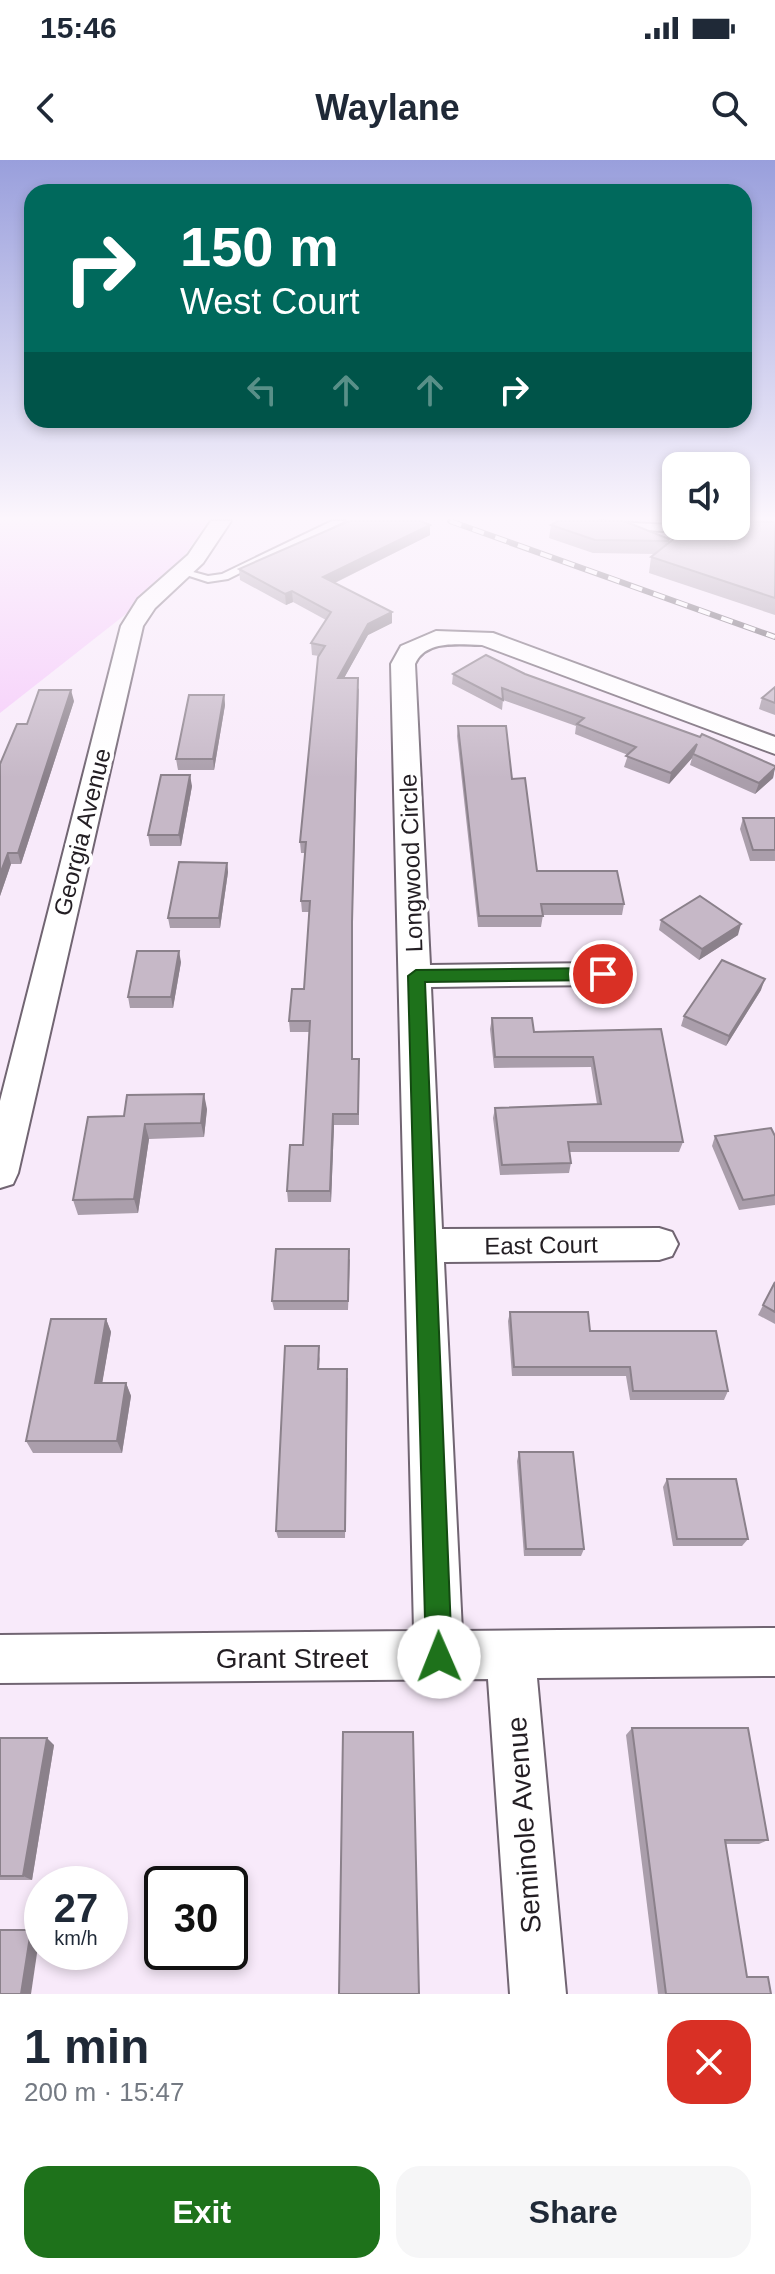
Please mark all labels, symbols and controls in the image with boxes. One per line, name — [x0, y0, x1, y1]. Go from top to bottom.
text: 15:46 — [40, 11, 117, 44]
icon: back — [24, 86, 68, 130]
icon: search — [707, 86, 751, 130]
text: Waylane — [315, 87, 460, 128]
text: 150 m — [180, 215, 339, 278]
icon: right — [48, 216, 152, 320]
text: West Court — [180, 281, 359, 322]
icon: left — [240, 368, 284, 412]
icon: ahead — [324, 368, 368, 412]
icon: ahead — [408, 368, 452, 412]
icon: right — [492, 368, 536, 412]
map controls — [662, 452, 750, 540]
button: sound — [662, 452, 750, 540]
street label: Georgia Avenue — [48, 745, 116, 919]
street label: Longwood Circle — [394, 773, 428, 953]
pin — [569, 940, 637, 1008]
icon: arrive — [581, 952, 625, 996]
street label: East Court — [484, 1231, 598, 1259]
position arrow — [397, 1615, 481, 1699]
street label: Grant Street — [216, 1643, 368, 1674]
street label: Seminole Avenue — [501, 1715, 547, 1935]
speed limit sign: 30 — [144, 1866, 248, 1970]
text: 27 — [54, 1886, 98, 1930]
text: km/h — [54, 1927, 98, 1949]
text: 1 min — [24, 2020, 149, 2073]
button: close — [667, 2020, 751, 2104]
text: 200 m · 15:47 — [24, 2077, 184, 2107]
button: Exit — [24, 2166, 380, 2258]
button: Share — [396, 2166, 751, 2258]

